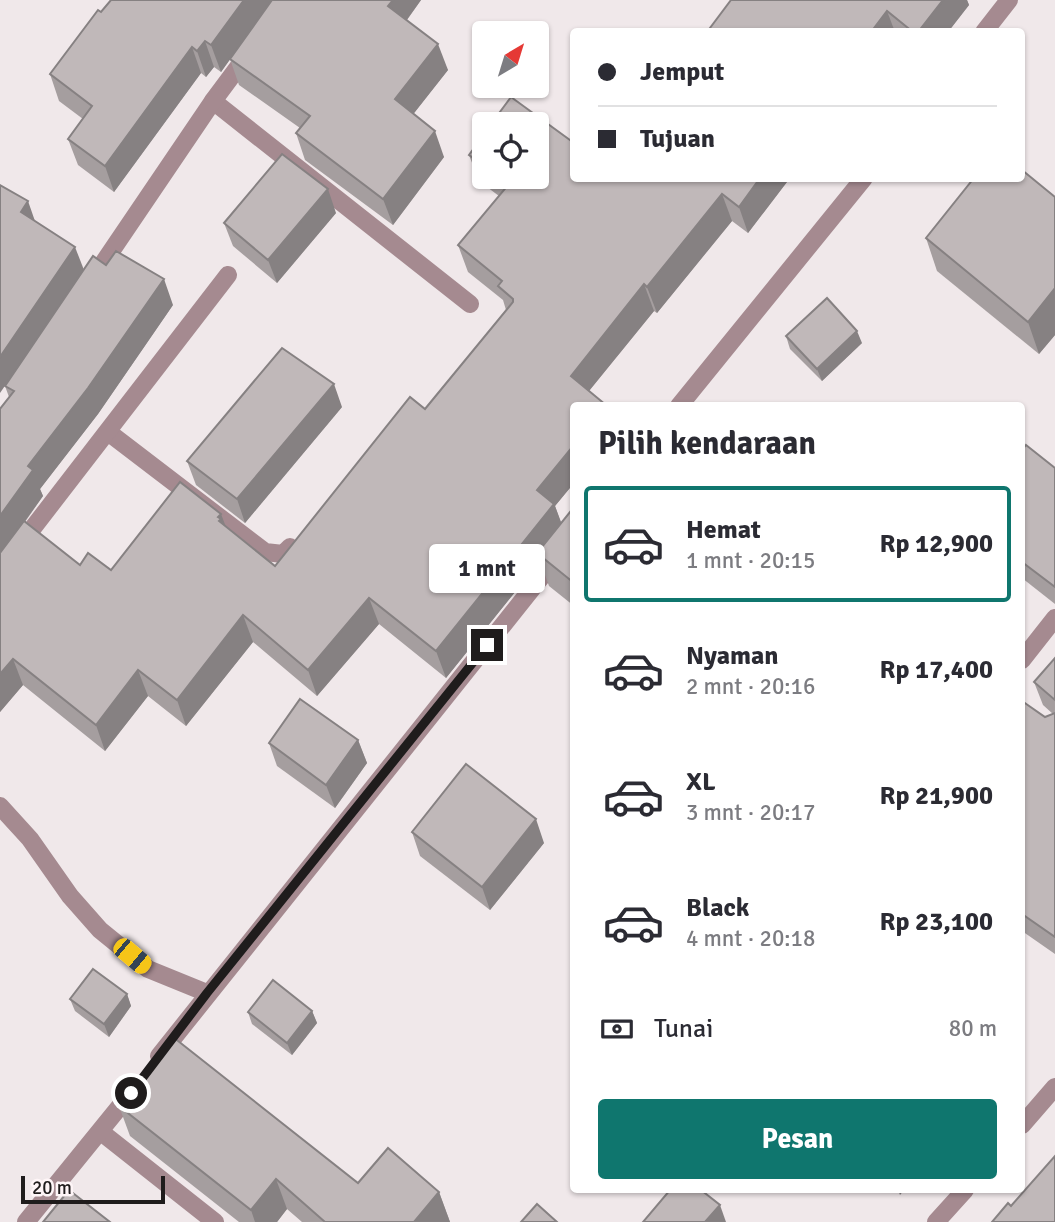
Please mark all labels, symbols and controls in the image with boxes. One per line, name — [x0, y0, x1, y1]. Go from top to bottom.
north arrow — [472, 21, 550, 98]
map controls — [472, 21, 549, 189]
text: Jemput — [640, 56, 724, 88]
button: locate — [472, 112, 549, 189]
text: Tujuan — [640, 123, 715, 155]
text: Pilih kendaraan — [598, 424, 816, 463]
icon: car — [602, 513, 665, 576]
text: Hemat — [686, 514, 761, 546]
text: Rp 12,900 — [879, 528, 993, 560]
callout: 1 mnt — [429, 544, 545, 592]
text: 1 mnt · 20:15 — [686, 546, 815, 575]
text: 1 mnt — [458, 554, 516, 583]
route end — [471, 629, 503, 661]
icon: car — [602, 639, 665, 702]
text: Nyaman — [686, 640, 779, 672]
text: Rp 17,400 — [879, 654, 993, 686]
text: 2 mnt · 20:16 — [686, 672, 815, 701]
icon: car — [602, 765, 665, 828]
text: XL — [686, 766, 716, 798]
text: Rp 21,900 — [879, 780, 993, 812]
text: 3 mnt · 20:17 — [686, 798, 815, 827]
icon: car — [602, 891, 665, 954]
text: Black — [686, 892, 749, 924]
text: Rp 23,100 — [879, 906, 993, 938]
text: 4 mnt · 20:18 — [686, 924, 815, 953]
car — [110, 934, 155, 978]
icon: cash — [598, 1010, 636, 1048]
text: Tunai — [654, 1013, 713, 1045]
text: 80 m — [949, 1014, 997, 1043]
route start — [115, 1077, 147, 1109]
button: Pesan — [598, 1099, 997, 1179]
scale bar — [21, 1173, 164, 1205]
text: 20 m — [32, 1176, 72, 1200]

